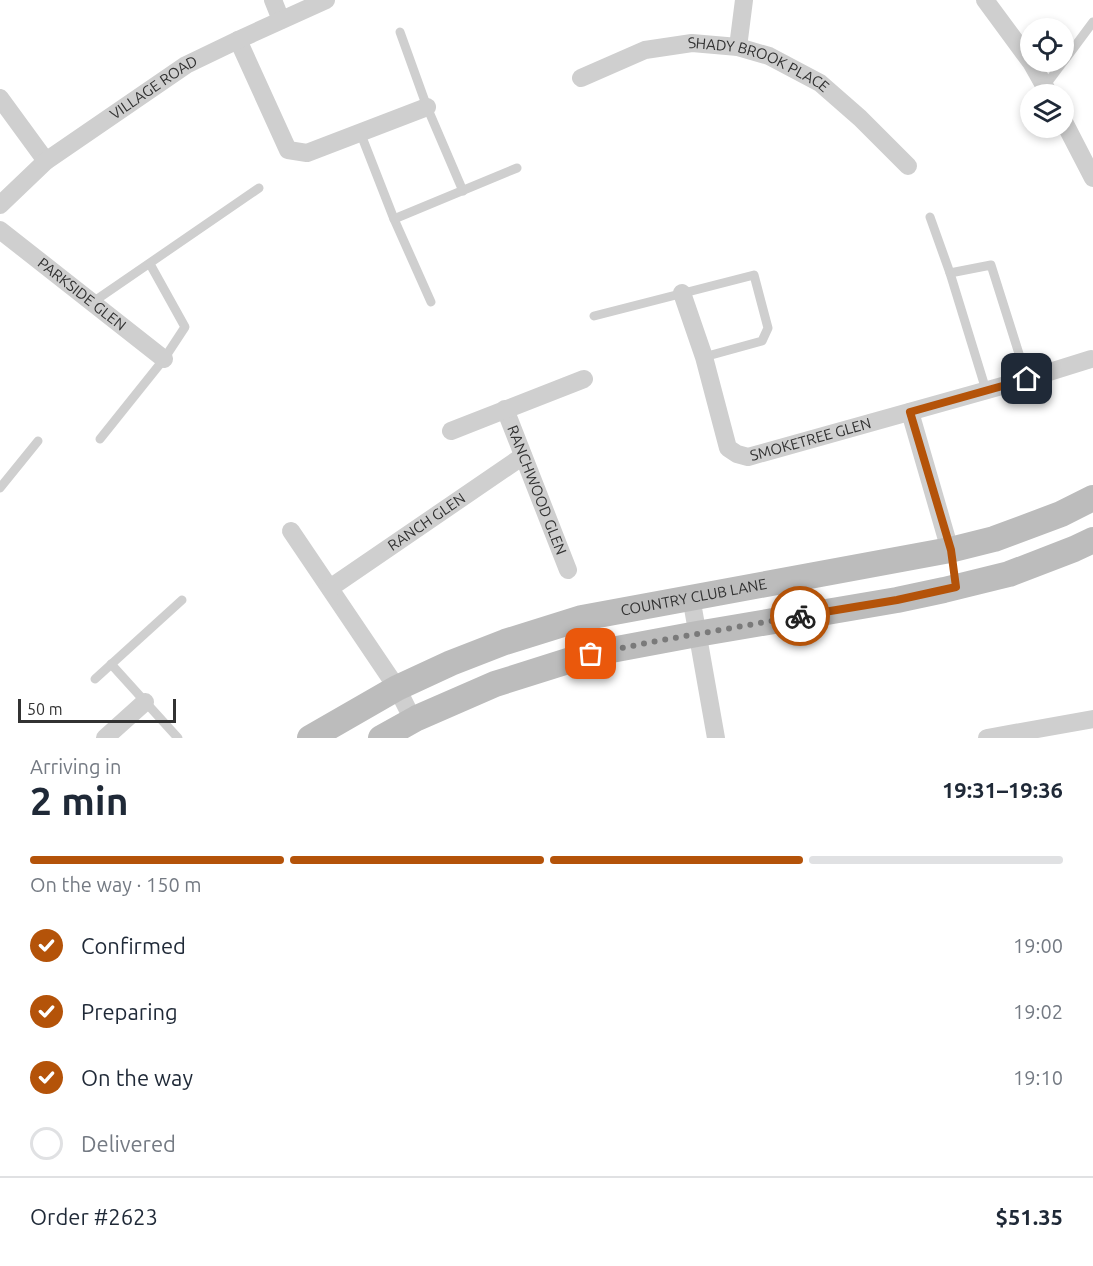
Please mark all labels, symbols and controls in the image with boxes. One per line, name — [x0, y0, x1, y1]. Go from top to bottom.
map controls — [1020, 18, 1074, 138]
button: locate — [1020, 18, 1074, 72]
street label: SHADY BROOK PLACE — [687, 34, 833, 95]
street label: VILLAGE ROAD — [106, 52, 200, 123]
button: layers — [1020, 84, 1074, 138]
street label: PARKSIDE GLEN — [35, 254, 130, 334]
pin — [1001, 353, 1052, 404]
icon: home — [1010, 362, 1043, 395]
street label: SMOKETREE GLEN — [748, 414, 873, 464]
street label: RANCHWOOD GLEN — [504, 423, 570, 557]
street label: RANCH GLEN — [384, 489, 468, 554]
street label: COUNTRY CLUB LANE — [619, 575, 768, 619]
courier — [770, 586, 830, 646]
icon: bike — [784, 600, 817, 633]
pin — [565, 628, 616, 679]
icon: bag — [574, 637, 607, 670]
scale bar — [18, 696, 176, 724]
text: 50 m — [27, 700, 63, 718]
text: Arriving in — [30, 755, 121, 778]
text: 19:31–19:36 — [942, 777, 1063, 802]
text: 2 min — [30, 779, 129, 822]
text: On the way · 150 m — [30, 873, 202, 896]
icon: check — [30, 929, 63, 962]
text: Confirmed — [81, 933, 186, 958]
text: 19:00 — [1013, 934, 1063, 957]
icon: check — [30, 995, 63, 1028]
text: Preparing — [81, 999, 178, 1024]
text: 19:02 — [1013, 1000, 1063, 1023]
icon: check — [30, 1061, 63, 1094]
text: On the way — [81, 1065, 193, 1090]
text: 19:10 — [1013, 1066, 1063, 1089]
text: Delivered — [81, 1131, 176, 1156]
text: Order #2623 — [30, 1204, 158, 1229]
text: $51.35 — [996, 1204, 1063, 1229]

